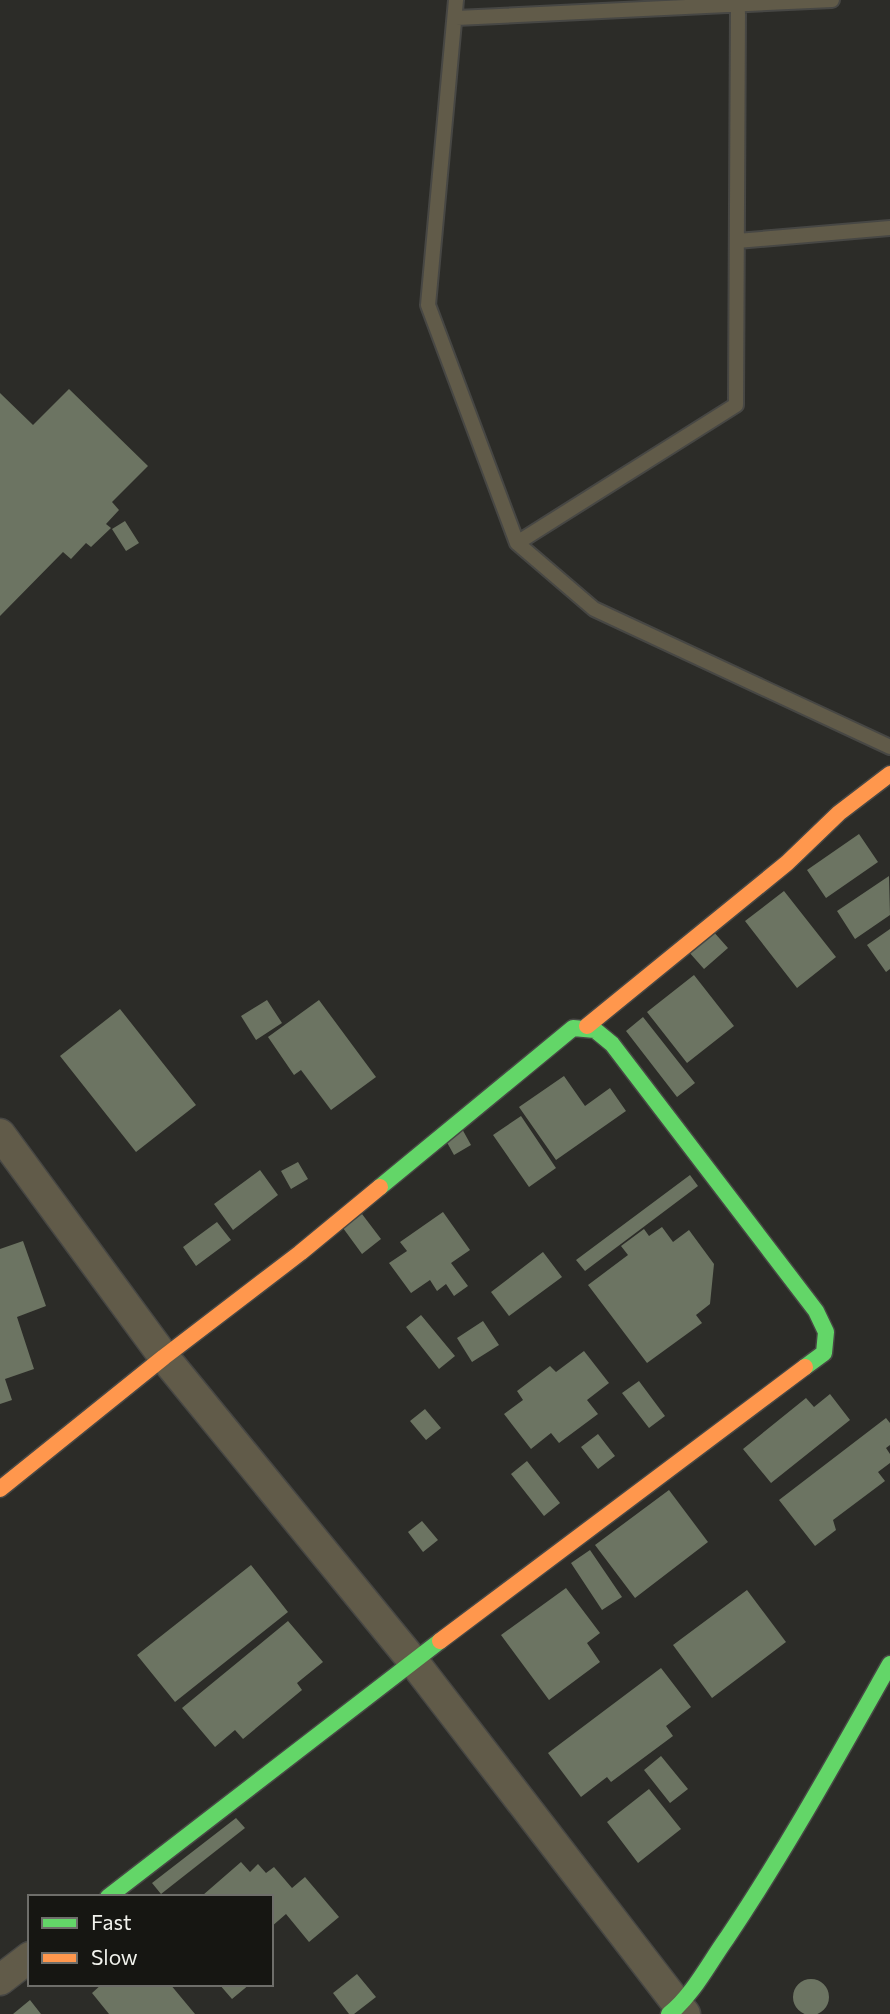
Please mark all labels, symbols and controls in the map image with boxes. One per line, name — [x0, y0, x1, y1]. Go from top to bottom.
legend — [28, 1895, 273, 1986]
text: Fast — [91, 1909, 132, 1934]
text: Slow — [91, 1944, 138, 1969]

